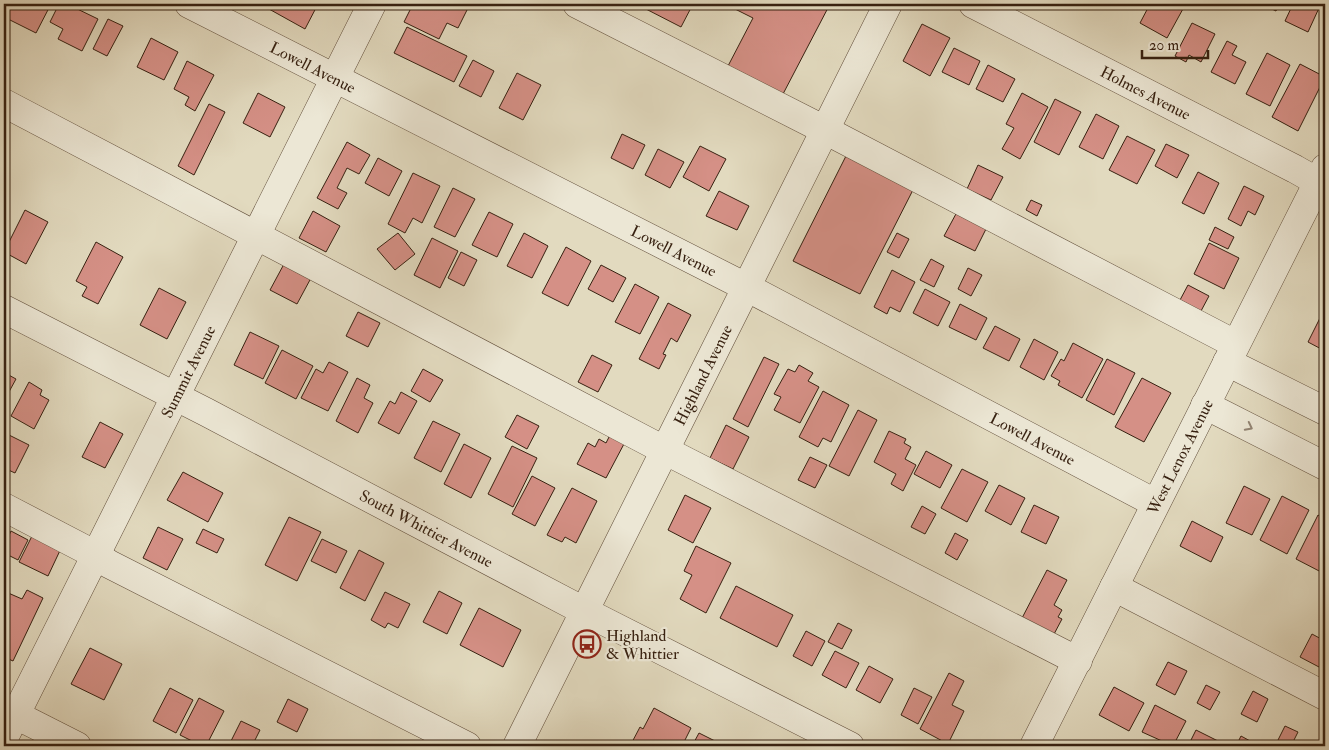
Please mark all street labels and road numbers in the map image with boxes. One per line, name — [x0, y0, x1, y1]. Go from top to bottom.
street label: Lowell Avenue — [266, 38, 359, 98]
street label: Holmes Avenue — [1097, 62, 1194, 125]
street label: Lowell Avenue — [627, 221, 720, 282]
street label: Highland Avenue — [670, 321, 737, 429]
street label: Summit Avenue — [157, 322, 220, 422]
street label: West Lenox Avenue — [1143, 396, 1218, 519]
street label: Lowell Avenue — [986, 409, 1079, 470]
street label: South Whittier Avenue — [356, 486, 496, 572]

